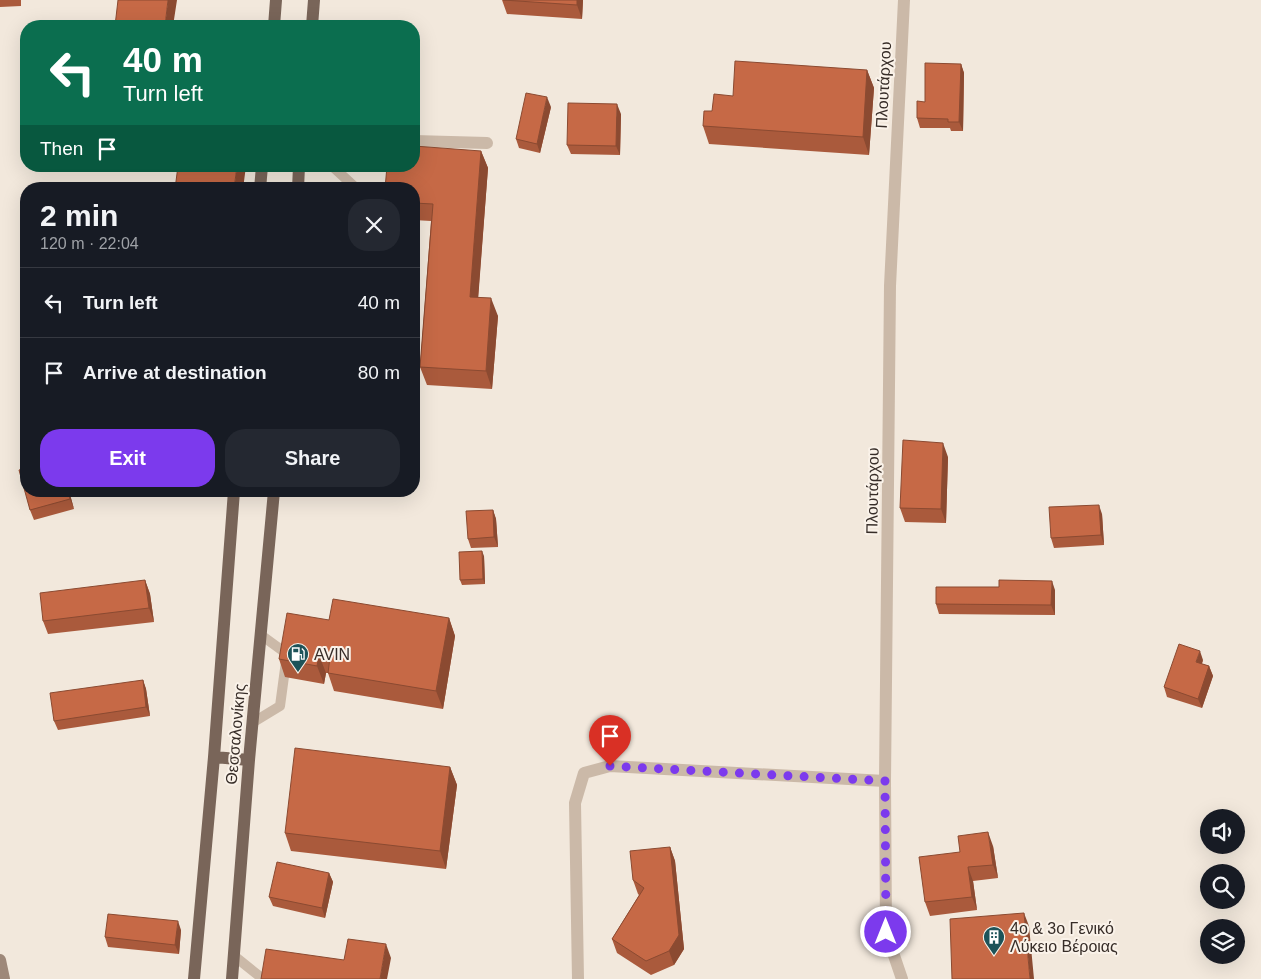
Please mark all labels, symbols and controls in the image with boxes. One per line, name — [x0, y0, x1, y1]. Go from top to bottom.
icon: left — [40, 40, 105, 105]
text: 40 m — [123, 40, 203, 79]
street label: Πλουτάρχου — [873, 41, 894, 129]
text: Turn left — [123, 81, 203, 106]
icon: arrive — [93, 135, 121, 163]
text: Then — [40, 138, 83, 159]
text: 2 min — [40, 199, 118, 232]
button: close — [348, 199, 400, 251]
text: 120 m · 22:04 — [40, 235, 139, 252]
icon: left — [40, 289, 68, 317]
text: Turn left — [83, 292, 158, 313]
text: 40 m — [358, 292, 400, 313]
icon: arrive — [40, 359, 68, 387]
text: Arrive at destination — [83, 362, 267, 383]
text: 80 m — [358, 362, 400, 383]
button: Exit — [40, 429, 215, 487]
button: Share — [225, 429, 400, 487]
street label: Πλουτάρχου — [863, 447, 882, 535]
fuel station icon: AVIN — [286, 642, 310, 673]
place label: AVIN — [314, 646, 350, 663]
street label: Θεσσαλονίκης — [223, 683, 248, 785]
pin — [589, 715, 631, 766]
icon: arrive — [596, 722, 624, 750]
map controls — [1200, 809, 1245, 964]
button: sound — [1200, 809, 1245, 854]
button: search — [1200, 864, 1245, 909]
position arrow — [859, 905, 911, 957]
button: layers — [1200, 919, 1245, 964]
place label: 4ο & 3ο Γενικό Λύκειο Βέροιας — [1010, 920, 1118, 955]
building icon: 4ο & 3ο Γενικό Λύκειο Βέροιας — [982, 925, 1006, 956]

